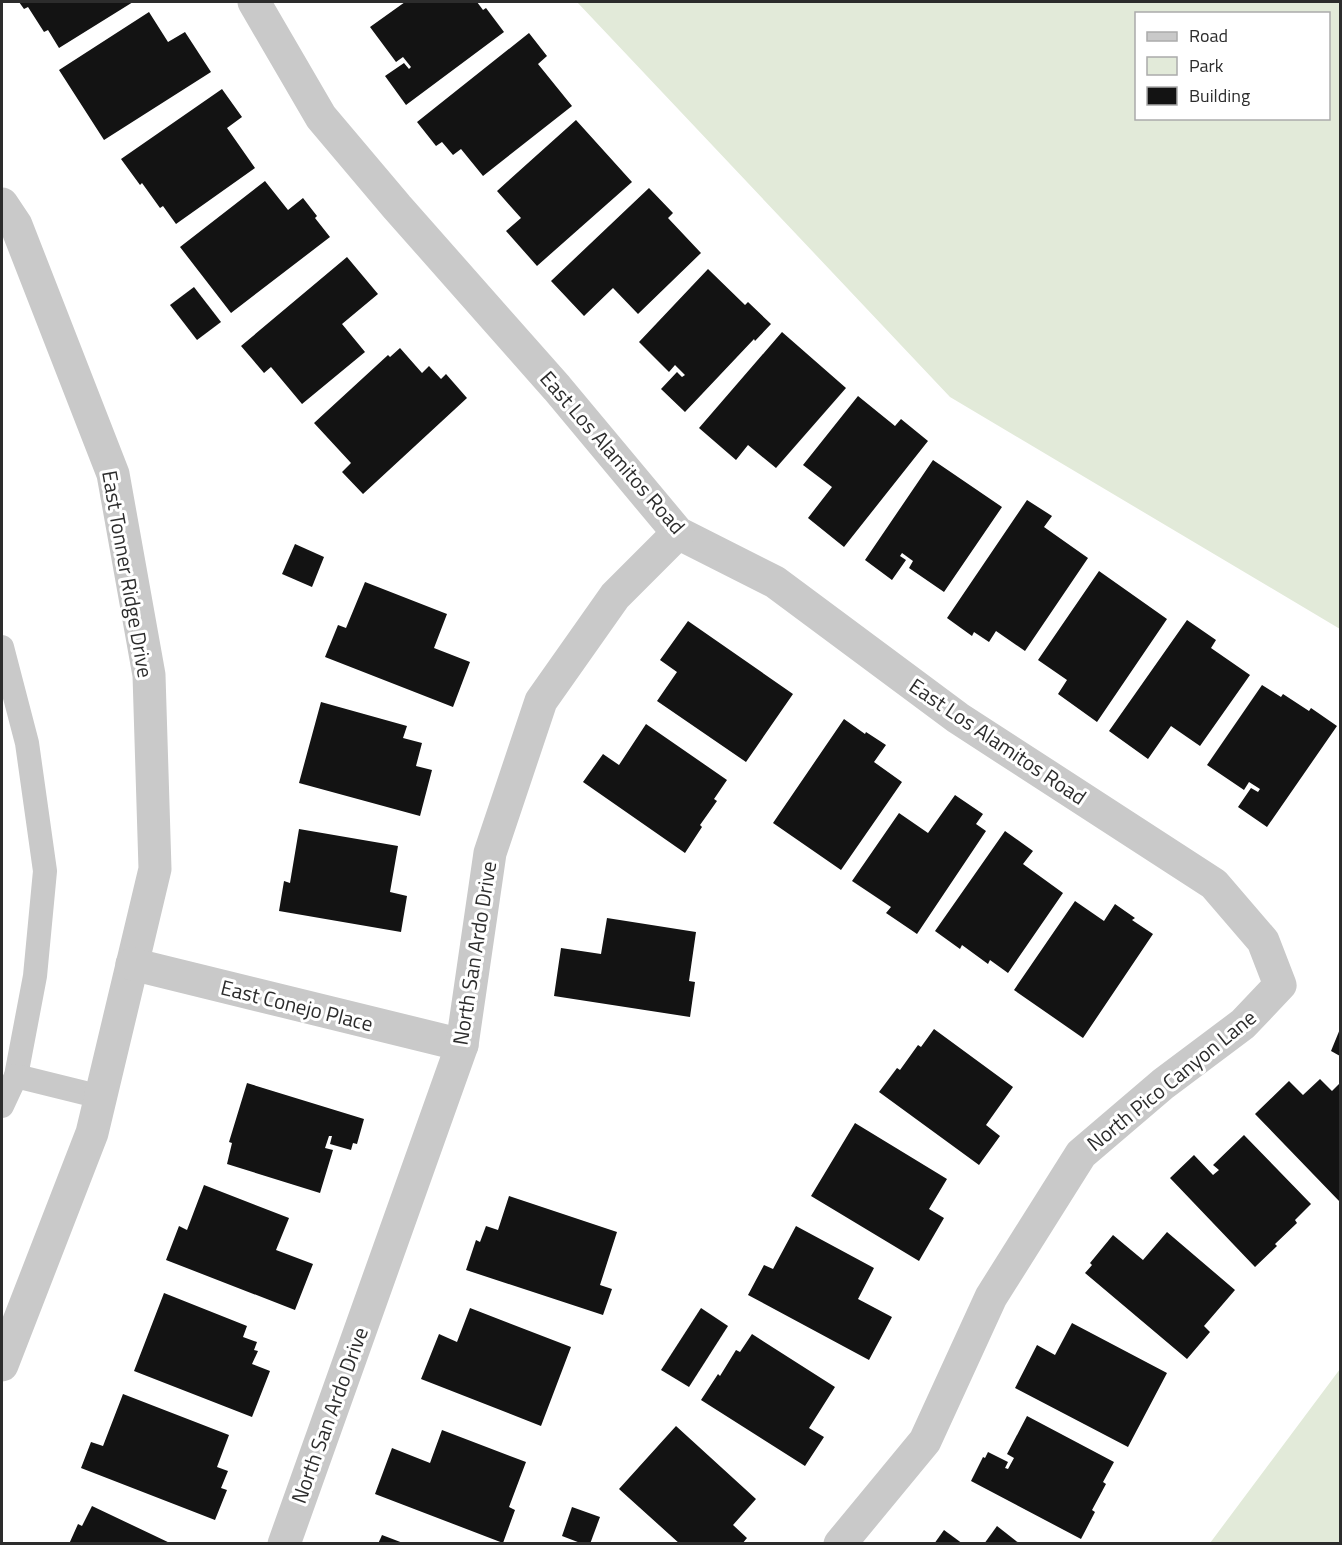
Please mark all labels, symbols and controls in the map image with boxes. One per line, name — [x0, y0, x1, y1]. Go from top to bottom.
legend — [1135, 12, 1330, 120]
text: Road — [1189, 22, 1228, 49]
text: Park — [1189, 52, 1224, 79]
text: Building — [1189, 82, 1250, 109]
street label: East Los Alamitos Road — [533, 363, 693, 541]
street label: East Tonner Ridge Drive — [94, 468, 162, 680]
street label: East Los Alamitos Road — [903, 670, 1093, 812]
street label: North San Ardo Drive — [444, 859, 504, 1047]
street label: East Conejo Place — [218, 971, 376, 1039]
street label: North Pico Canyon Lane — [1079, 1001, 1263, 1159]
street label: North San Ardo Drive — [282, 1322, 376, 1508]

